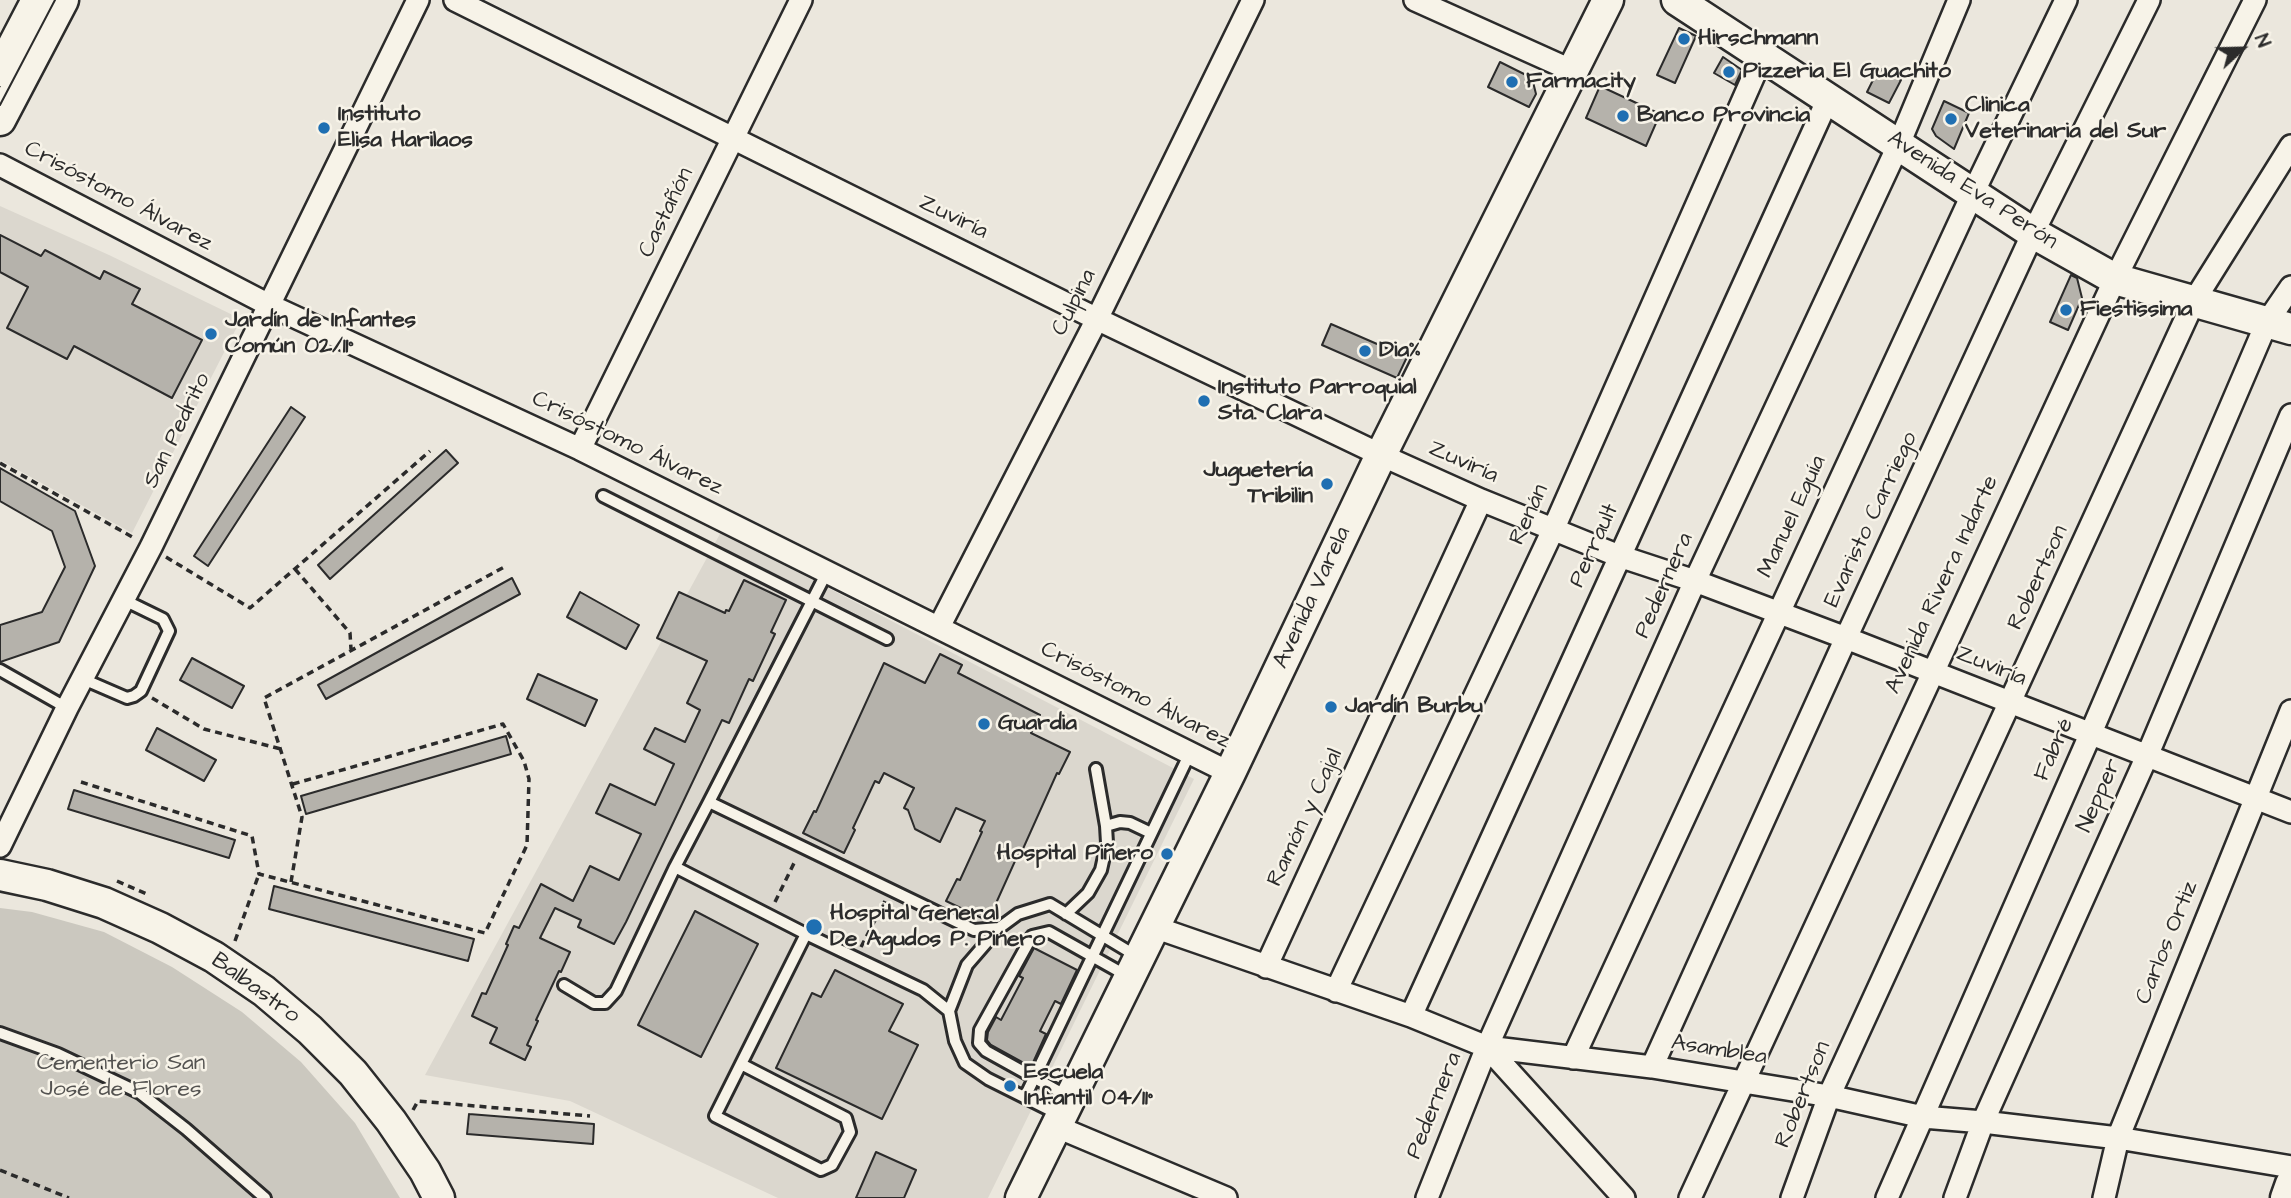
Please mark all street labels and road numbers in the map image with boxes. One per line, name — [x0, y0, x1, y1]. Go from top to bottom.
street label: Avenida Eva Perón — [1882, 126, 2062, 256]
street label: Crisóstomo Álvarez — [19, 136, 217, 258]
street label: Castañón — [633, 164, 701, 262]
street label: Zuviría — [914, 190, 992, 246]
street label: Culpina — [1047, 265, 1103, 341]
street label: San Pedrito — [138, 369, 218, 493]
street label: Crisóstomo Álvarez — [527, 386, 727, 502]
street label: Evaristo Carriego — [1819, 428, 1925, 612]
street label: Zuviría — [1424, 436, 1502, 490]
street label: Manuel Eguía — [1753, 452, 1833, 582]
street label: Avenida Rivera Indarte — [1880, 472, 2006, 698]
street label: Renán — [1504, 480, 1556, 550]
street label: Perrault — [1564, 500, 1626, 592]
street label: Robertson — [2003, 521, 2075, 635]
street label: Avenida Varela — [1268, 523, 1358, 673]
street label: Pedernera — [1630, 529, 1700, 643]
street label: Crisóstomo Álvarez — [1036, 636, 1234, 756]
street label: Zuviría — [1952, 641, 2030, 693]
street label: Fabré — [2029, 714, 2081, 786]
street label: Ramón y Cajal — [1262, 745, 1350, 891]
street label: Nepper — [2072, 755, 2128, 837]
street label: Carlos Ortiz — [2131, 877, 2205, 1009]
street label: Balbastro — [205, 948, 305, 1030]
street label: Asamblea — [1669, 1030, 1769, 1072]
street label: Robertson — [1770, 1038, 1838, 1152]
street label: Pedernera — [1401, 1049, 1469, 1163]

